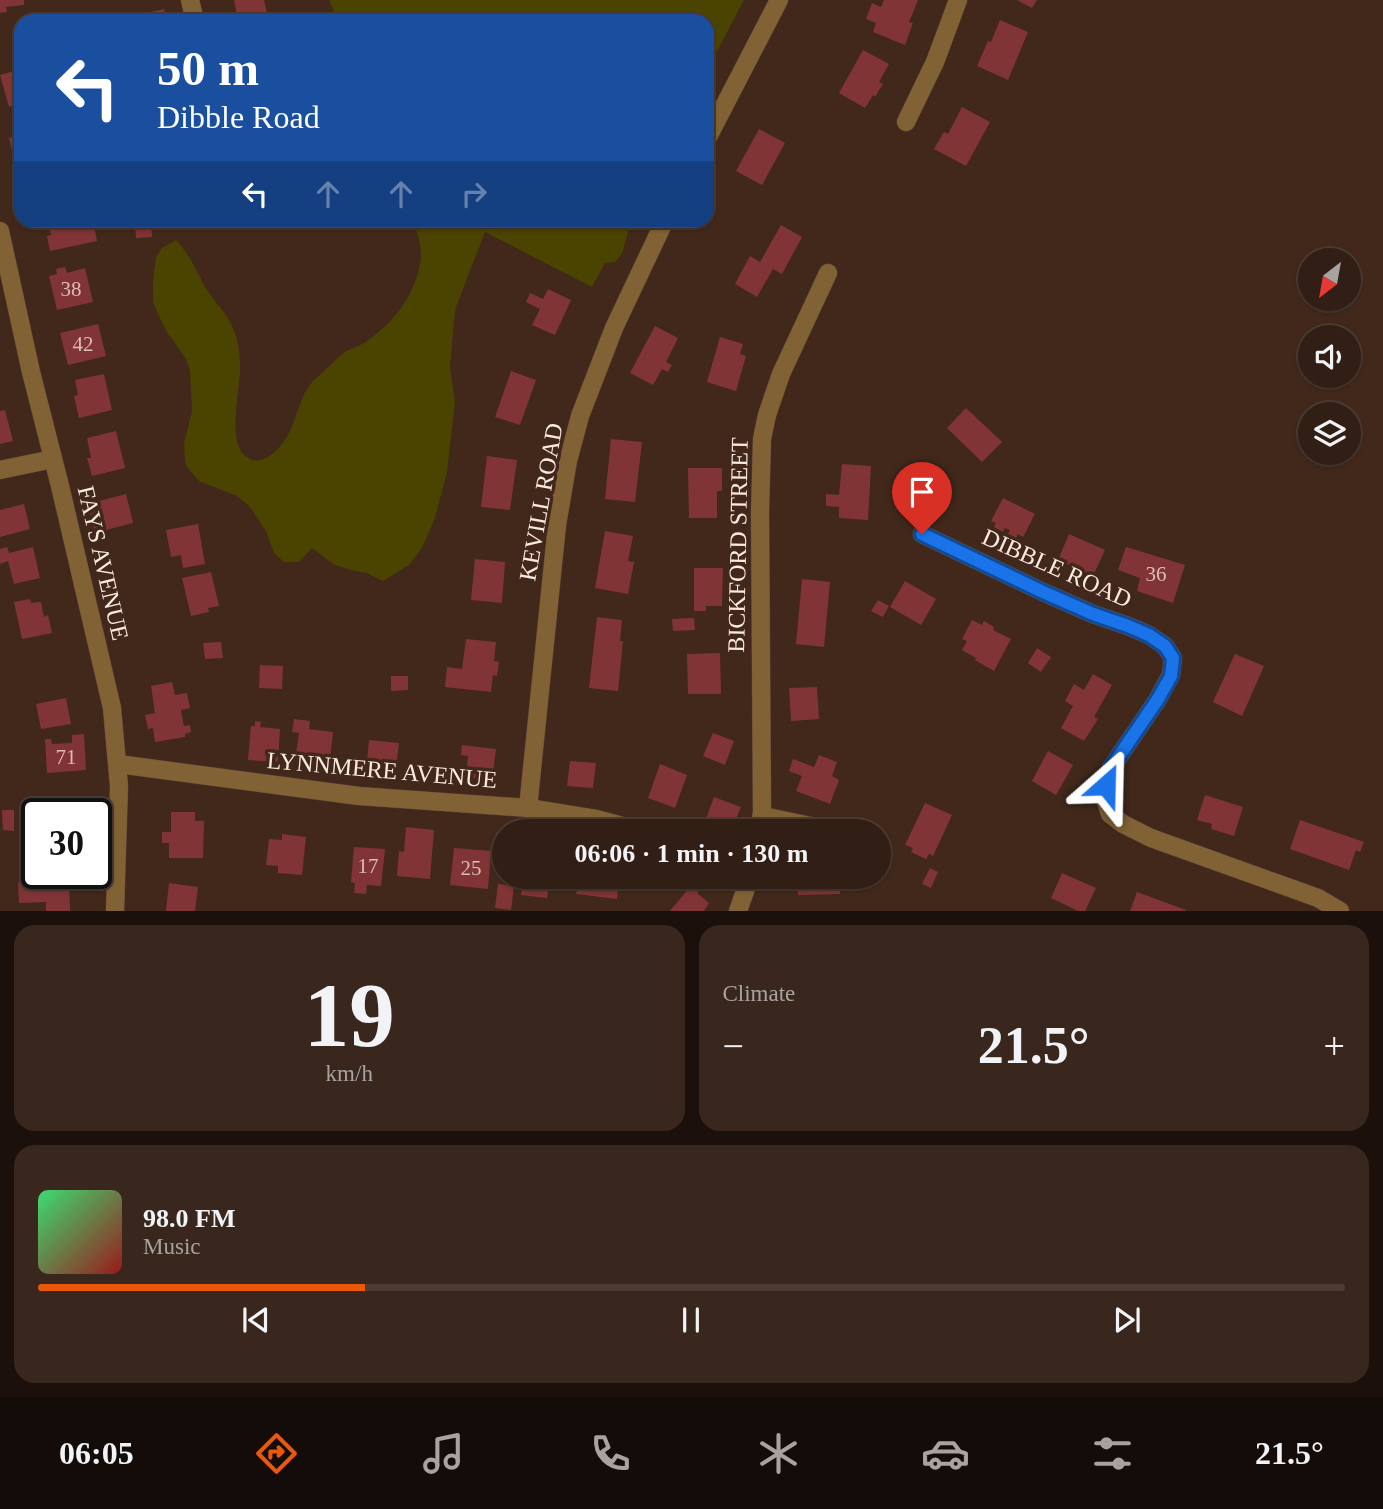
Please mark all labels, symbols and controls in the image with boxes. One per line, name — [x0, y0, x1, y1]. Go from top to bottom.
text: 50 m — [157, 41, 259, 96]
icon: left — [42, 42, 133, 133]
text: Dibble Road — [157, 99, 320, 135]
icon: left — [236, 175, 274, 213]
icon: ahead — [309, 175, 347, 213]
icon: ahead — [382, 175, 420, 213]
icon: right — [455, 175, 493, 213]
north arrow — [1298, 248, 1362, 312]
map controls — [1298, 248, 1361, 465]
house number: 38 — [61, 277, 82, 301]
button: sound — [1298, 325, 1361, 388]
house number: 42 — [73, 332, 94, 356]
button: layers — [1298, 402, 1361, 465]
street label: KEVILL ROAD — [514, 421, 568, 583]
street label: BICKFORD STREET — [723, 437, 753, 653]
pin — [892, 462, 952, 534]
icon: arrive — [903, 473, 941, 511]
street label: FAYS AVENUE — [73, 483, 133, 643]
street label: DIBBLE ROAD — [978, 523, 1136, 613]
house number: 36 — [1146, 562, 1167, 586]
house number: 71 — [56, 745, 77, 769]
street label: LYNNMERE AVENUE — [266, 747, 498, 793]
position arrow — [1069, 748, 1143, 822]
speed limit sign: 30 — [21, 798, 112, 889]
text: 06:06 · 1 min · 130 m — [575, 839, 809, 868]
house number: 17 — [358, 854, 379, 878]
house number: 25 — [461, 856, 482, 880]
text: 19 — [304, 965, 395, 1066]
text: Climate — [723, 981, 795, 1006]
text: 21.5° — [978, 1017, 1090, 1074]
text: − — [723, 1025, 744, 1067]
text: + — [1324, 1025, 1345, 1067]
text: km/h — [326, 1061, 373, 1086]
text: 98.0 FM — [143, 1204, 235, 1233]
text: Music — [143, 1234, 201, 1259]
icon: previous — [237, 1301, 275, 1339]
icon: pause — [672, 1301, 710, 1339]
icon: next — [1108, 1301, 1146, 1339]
icon: directions — [252, 1429, 301, 1478]
icon: music — [419, 1429, 468, 1478]
icon: phone — [586, 1429, 635, 1478]
icon: climate — [754, 1429, 803, 1478]
icon: car — [921, 1429, 970, 1478]
icon: filters — [1088, 1429, 1137, 1478]
text: 06:05 — [59, 1435, 134, 1471]
text: 21.5° — [1255, 1435, 1324, 1471]

